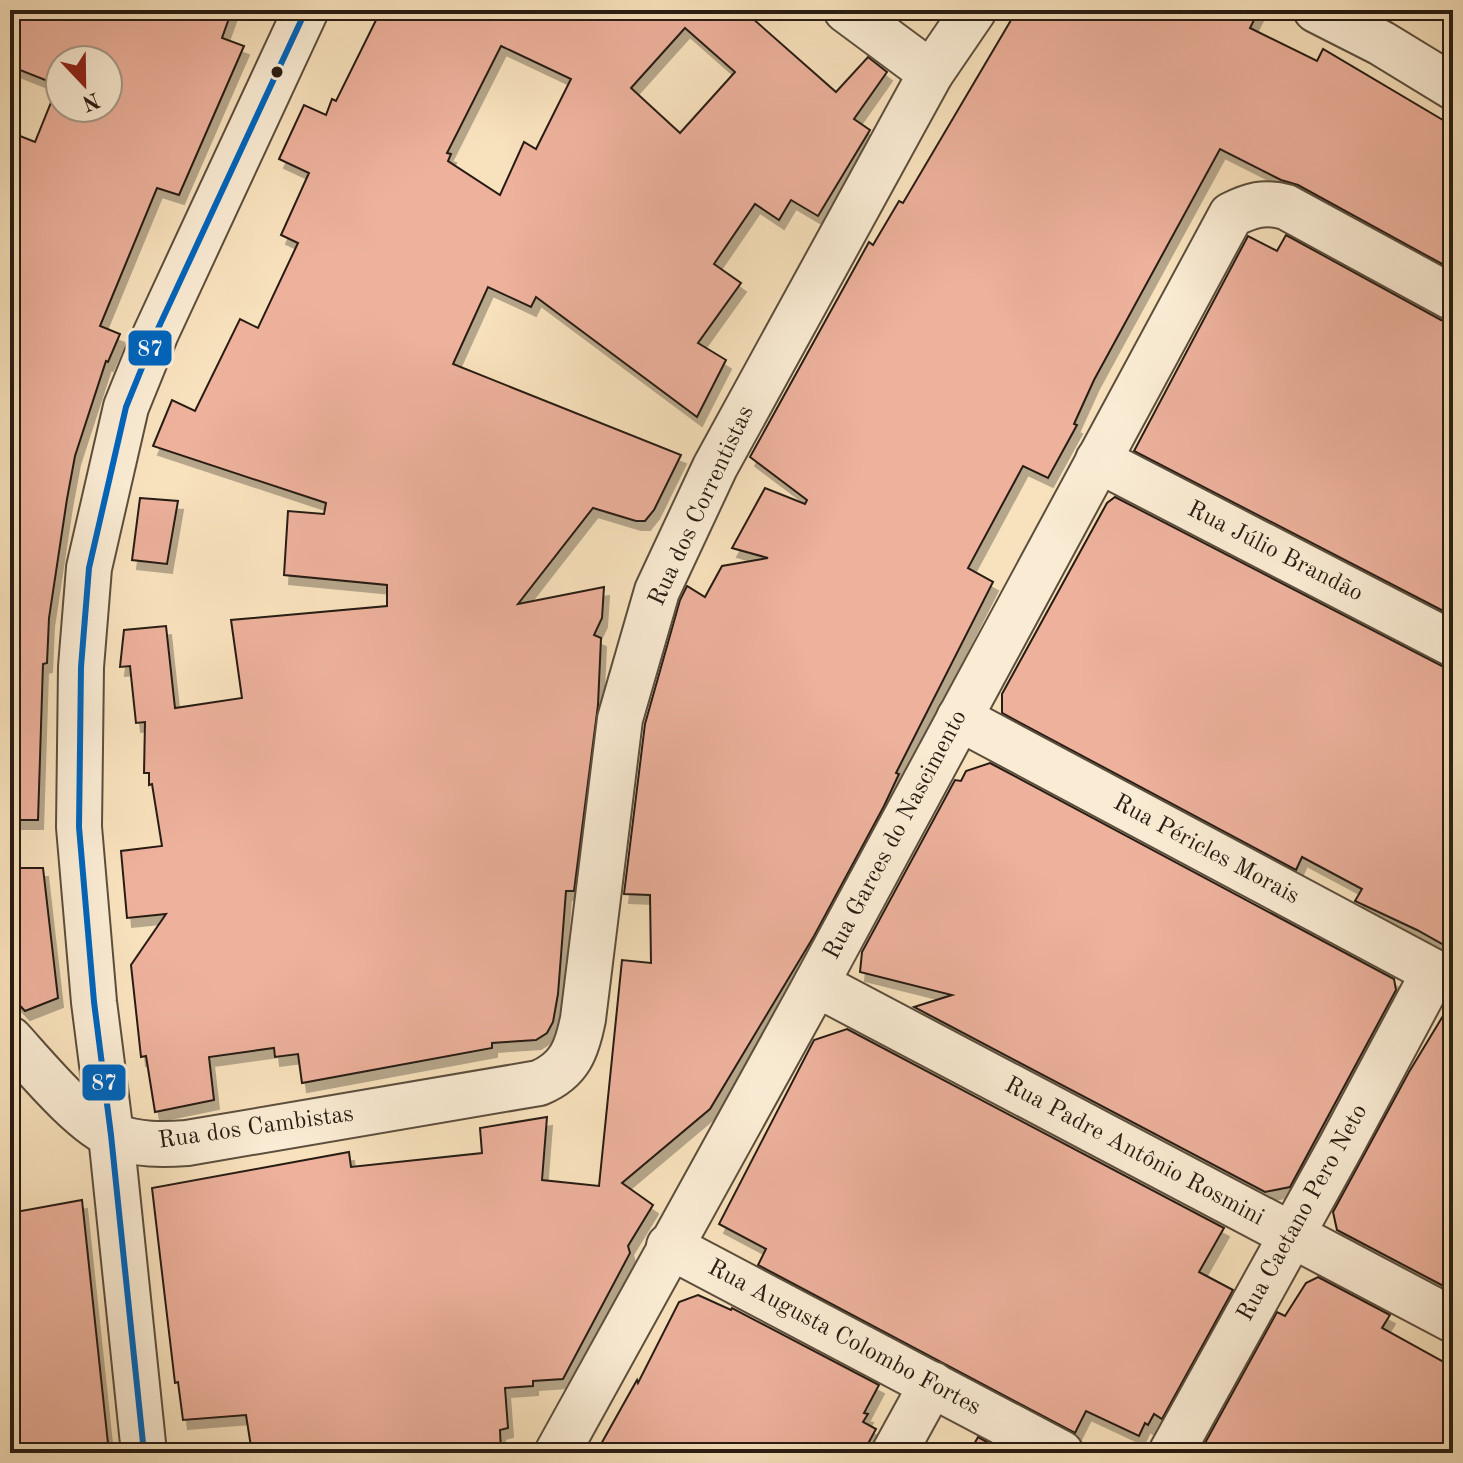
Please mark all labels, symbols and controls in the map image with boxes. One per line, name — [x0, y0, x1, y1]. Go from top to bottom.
north arrow — [44, 44, 124, 124]
unlabelled marker — [269, 64, 285, 80]
text: N — [79, 87, 103, 114]
line badge: 87 — [127, 329, 173, 367]
text: 87 — [137, 339, 163, 361]
street label: Rua dos Correntistas — [645, 402, 759, 610]
street label: Rua Júlio Brandão — [1183, 497, 1367, 607]
street label: Rua Garces do Nascimento — [820, 706, 972, 964]
street label: Rua Péricles Morais — [1109, 791, 1303, 909]
line badge: 87 — [81, 1063, 127, 1102]
text: 87 — [91, 1073, 117, 1095]
street label: Rua Padre Antônio Rosmini — [1000, 1073, 1268, 1231]
street label: Rua Caetano Pero Neto — [1233, 1101, 1373, 1325]
street label: Rua dos Cambistas — [157, 1102, 355, 1154]
street label: Rua Augusta Colombo Fortes — [704, 1256, 984, 1420]

